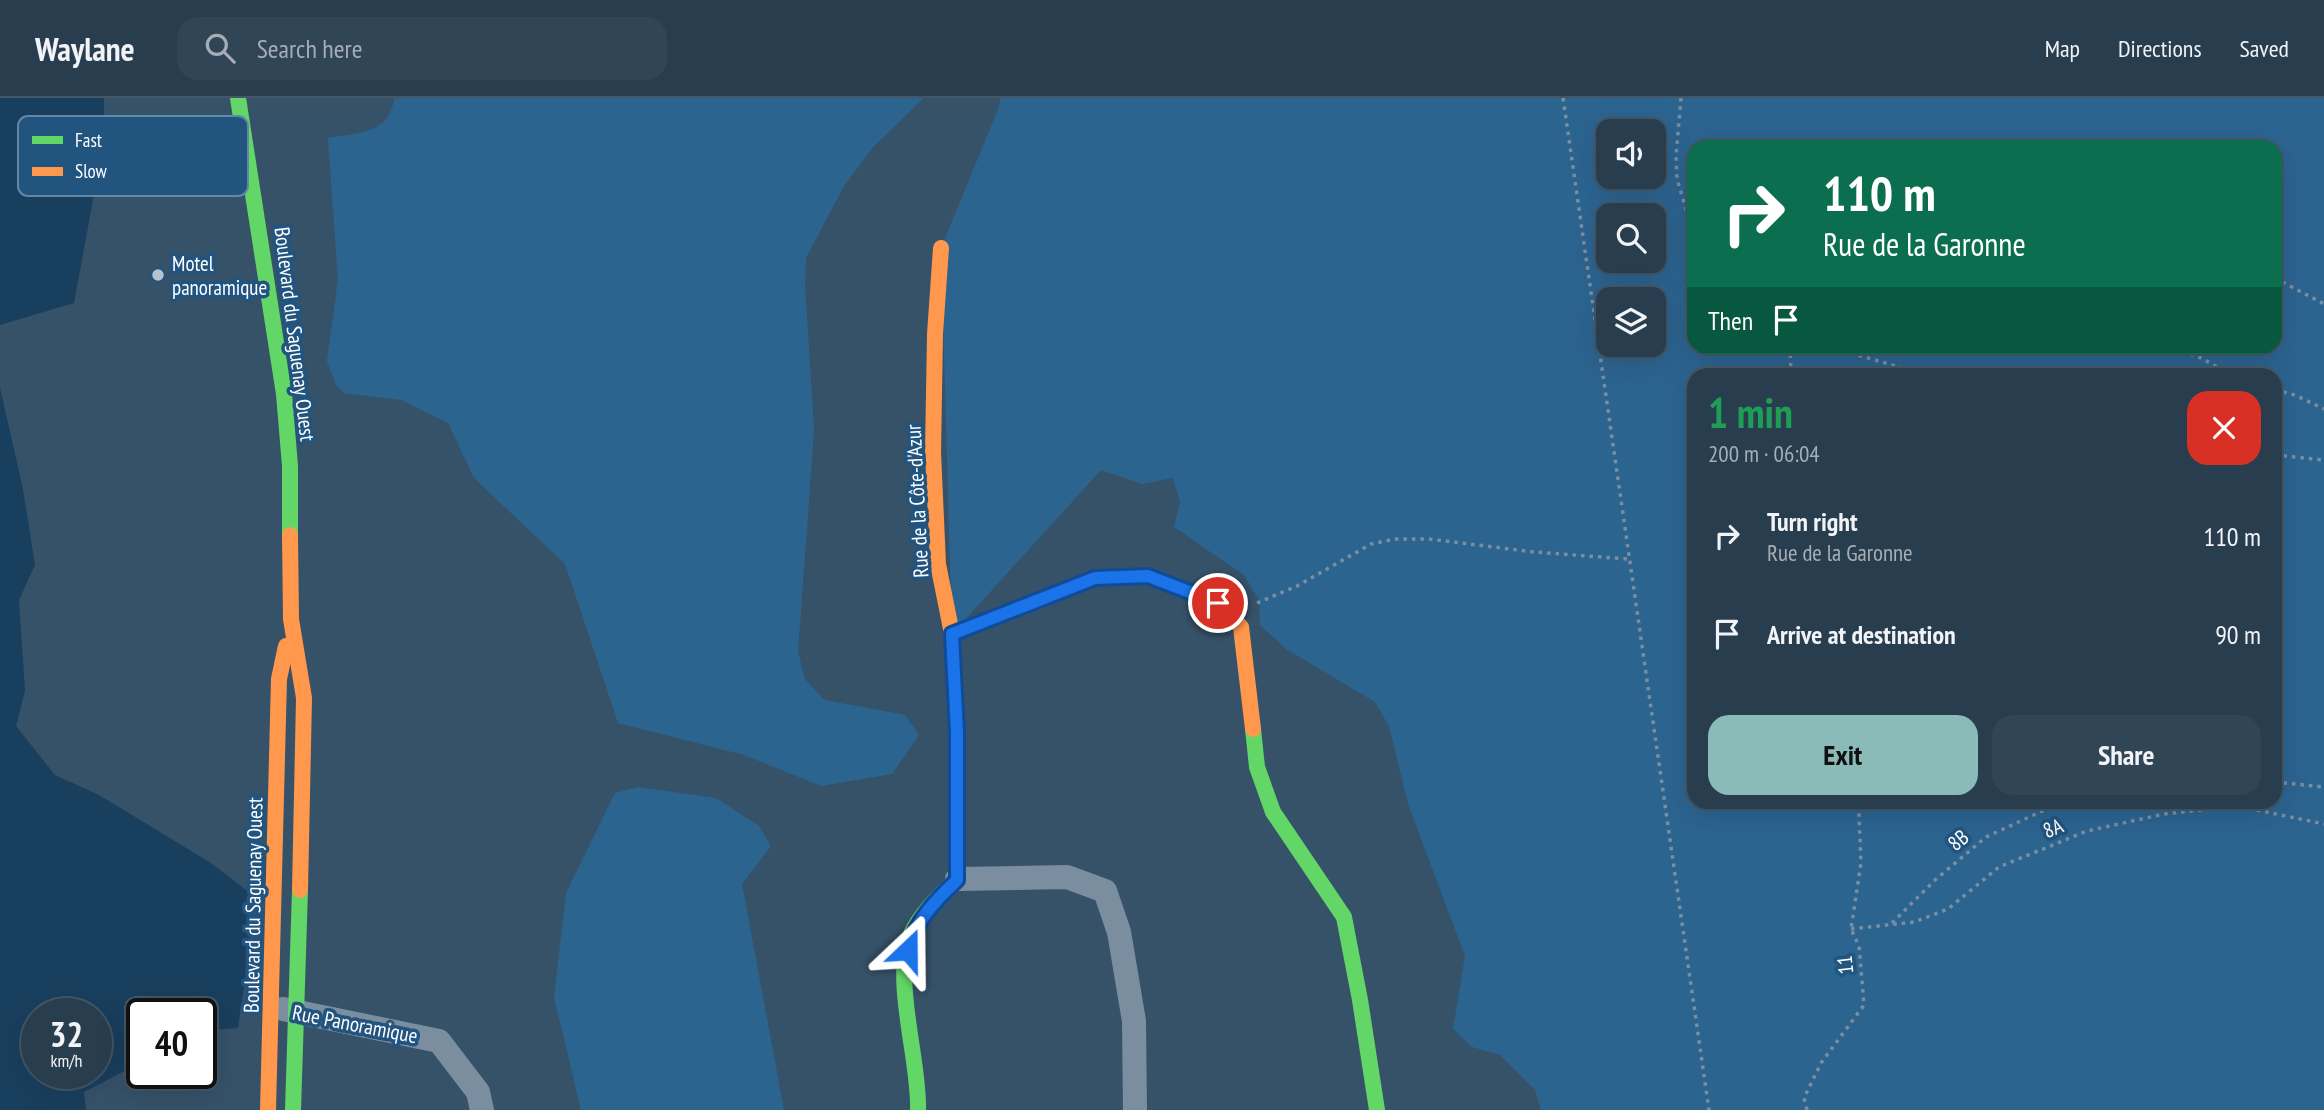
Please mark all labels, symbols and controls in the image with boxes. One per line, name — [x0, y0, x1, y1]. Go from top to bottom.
search box — [177, 17, 667, 80]
text: Waylane — [35, 27, 135, 70]
icon: search — [201, 29, 239, 67]
text: Search here — [257, 32, 362, 65]
text: Map — [2045, 33, 2080, 64]
text: Directions — [2118, 33, 2202, 64]
text: Saved — [2240, 33, 2289, 64]
legend — [18, 116, 248, 196]
map controls — [1596, 119, 1666, 357]
button: sound — [1596, 119, 1666, 189]
text: Fast — [75, 128, 103, 152]
text: Slow — [75, 159, 108, 183]
text: 110 m — [1823, 161, 1936, 225]
icon: right — [1708, 168, 1799, 259]
button: search — [1596, 203, 1666, 273]
text: Rue de la Garonne — [1823, 223, 2026, 265]
street label: Boulevard du Saguenay Ouest — [268, 225, 322, 443]
place label: Motel panoramique — [172, 250, 267, 301]
marker: Motel panoramique — [150, 267, 166, 283]
button: layers — [1596, 287, 1666, 357]
icon: arrive — [1767, 301, 1805, 339]
text: Then — [1708, 304, 1753, 337]
text: 1 min — [1708, 385, 1793, 440]
button: close — [2187, 391, 2261, 465]
street label: Rue de la Côte-d'Azur — [899, 423, 935, 578]
text: 200 m · 06:04 — [1708, 439, 1820, 468]
text: Turn right — [1767, 505, 1858, 538]
icon: right — [1708, 517, 1746, 555]
text: 110 m — [2203, 520, 2261, 553]
text: Rue de la Garonne — [1767, 538, 1913, 567]
pin — [1188, 573, 1248, 633]
icon: arrive — [1199, 584, 1237, 622]
icon: arrive — [1708, 615, 1746, 653]
text: Arrive at destination — [1767, 618, 1956, 651]
text: 90 m — [2215, 618, 2261, 651]
button: Exit — [1708, 715, 1978, 795]
button: Share — [1992, 715, 2261, 795]
street label: Boulevard du Saguenay Ouest — [238, 797, 268, 1013]
street label: 8A — [2039, 812, 2067, 844]
street label: 8B — [1942, 823, 1974, 857]
position arrow — [871, 913, 945, 987]
street label: 11 — [1831, 954, 1859, 976]
speed limit sign: 40 — [126, 998, 217, 1089]
street label: Rue Panoramique — [290, 999, 420, 1049]
text: 32 — [50, 1011, 83, 1057]
text: km/h — [51, 1049, 82, 1072]

